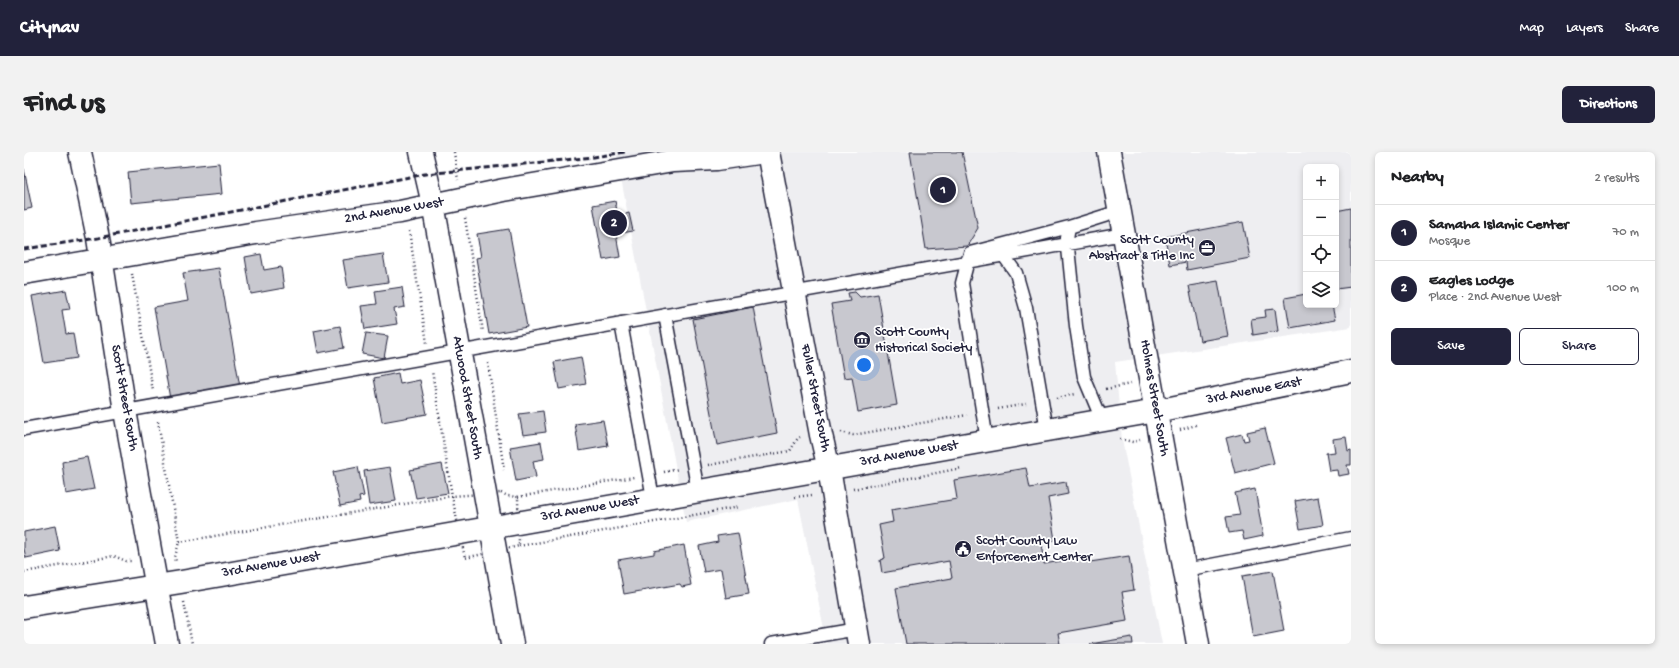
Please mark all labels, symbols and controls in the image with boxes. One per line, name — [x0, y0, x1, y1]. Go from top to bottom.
text: Citynav — [20, 17, 79, 40]
text: Map — [1520, 20, 1544, 37]
text: Layers — [1566, 20, 1603, 37]
text: Share — [1625, 20, 1659, 37]
button: Directions — [1562, 86, 1655, 123]
text: Find us — [24, 88, 104, 121]
map controls — [1303, 164, 1339, 308]
button: + — [1303, 164, 1339, 200]
text: Nearby — [1391, 168, 1444, 188]
text: 2 results — [1594, 171, 1639, 186]
pin: 1 — [930, 175, 956, 205]
street label: 2nd Avenue West — [343, 194, 446, 228]
button: − — [1303, 200, 1339, 236]
pin: 2 — [601, 208, 627, 238]
text: Samaha Islamic Center — [1429, 216, 1569, 234]
text: 1 — [1401, 225, 1407, 240]
text: 70 m — [1613, 225, 1639, 240]
place label: Scott County Abstract & Title Inc — [1089, 232, 1195, 265]
text: Mosque — [1429, 234, 1470, 249]
button: locate — [1303, 236, 1339, 272]
office icon: Scott County Abstract & Title Inc — [1197, 238, 1217, 258]
button: layers — [1303, 272, 1339, 308]
text: Eagles Lodge — [1429, 272, 1514, 290]
text: 2 — [1401, 281, 1407, 296]
text: 100 m — [1607, 281, 1639, 296]
text: Place · 2nd Avenue West — [1429, 290, 1561, 305]
place label: Scott County Historical Society — [875, 324, 973, 357]
button: Save — [1391, 328, 1511, 365]
button: Share — [1519, 328, 1639, 365]
museum icon: Scott County Historical Society — [852, 330, 872, 350]
street label: Atwood Street South — [448, 335, 486, 462]
street label: Holmes Street South — [1135, 338, 1173, 458]
street label: Fuller Street South — [796, 342, 834, 454]
street label: Scott Street South — [106, 344, 142, 453]
your location — [854, 355, 874, 375]
street label: 3rd Avenue East — [1204, 373, 1304, 409]
street label: 3rd Avenue West — [858, 437, 961, 471]
street label: 3rd Avenue West — [539, 492, 642, 526]
place label: Scott County Law Enforcement Center — [976, 533, 1093, 566]
public building icon: Scott County Law Enforcement Center — [953, 539, 973, 559]
street label: 3rd Avenue West — [220, 548, 323, 582]

